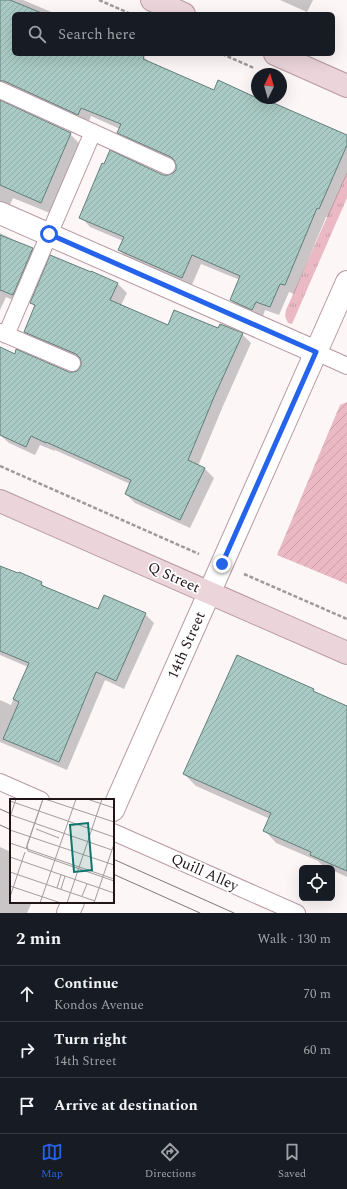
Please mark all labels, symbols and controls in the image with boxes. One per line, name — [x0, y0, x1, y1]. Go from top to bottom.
search box — [12, 12, 335, 56]
icon: search — [26, 23, 48, 45]
text: Search here — [58, 23, 136, 46]
north arrow — [251, 68, 287, 104]
route start — [40, 225, 58, 243]
route end — [213, 555, 231, 573]
street label: Q Street — [144, 556, 204, 599]
street label: 14th Street — [161, 608, 212, 683]
inset map — [10, 799, 114, 903]
street label: Quill Alley — [167, 847, 243, 898]
map controls — [299, 865, 335, 901]
button: locate — [299, 865, 335, 901]
text: 2 min — [16, 926, 61, 952]
text: Walk · 130 m — [257, 929, 331, 949]
text: Continue — [54, 972, 119, 995]
icon: ahead — [16, 983, 38, 1005]
text: 70 m — [304, 984, 331, 1004]
text: Kondos Avenue — [54, 995, 144, 1015]
text: Turn right — [54, 1028, 127, 1051]
icon: right — [16, 1039, 38, 1061]
text: 60 m — [304, 1040, 331, 1060]
text: 14th Street — [54, 1051, 117, 1071]
text: Arrive at destination — [54, 1094, 198, 1117]
icon: arrive — [16, 1095, 38, 1117]
tab: Map — [41, 1141, 63, 1182]
tab: Directions — [145, 1141, 196, 1182]
tab: Saved — [278, 1141, 306, 1182]

